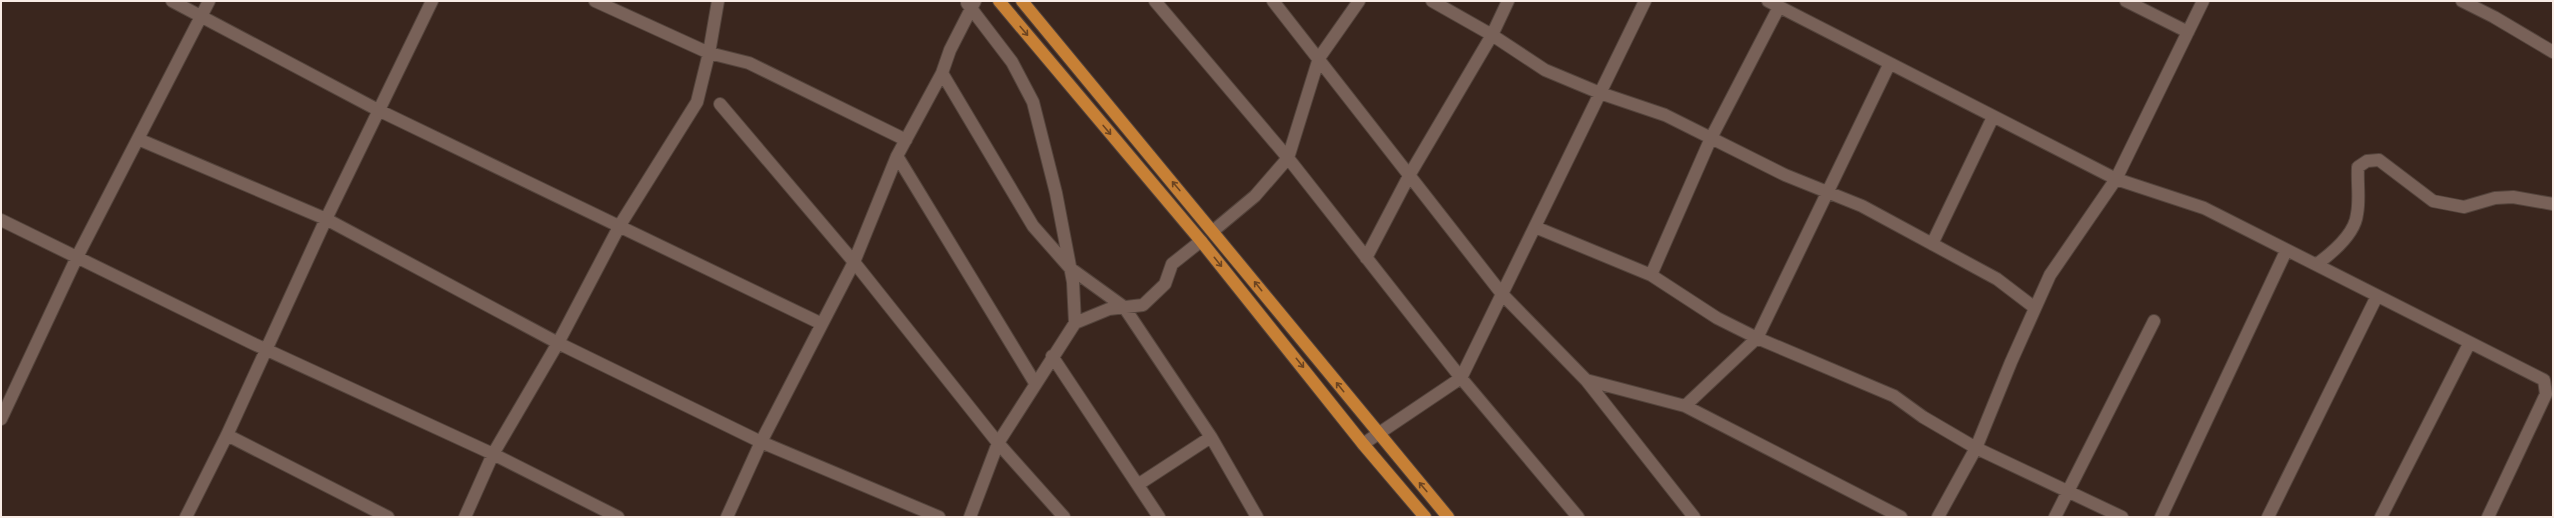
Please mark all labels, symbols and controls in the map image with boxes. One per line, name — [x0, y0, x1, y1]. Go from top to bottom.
one-way arrow — [1019, 25, 1028, 36]
one-way arrow — [1103, 125, 1112, 136]
one-way arrow — [1171, 180, 1180, 191]
one-way arrow — [1213, 257, 1222, 268]
one-way arrow — [1254, 281, 1263, 292]
one-way arrow — [1295, 358, 1304, 369]
one-way arrow — [1336, 382, 1344, 393]
one-way arrow — [1419, 482, 1428, 493]

